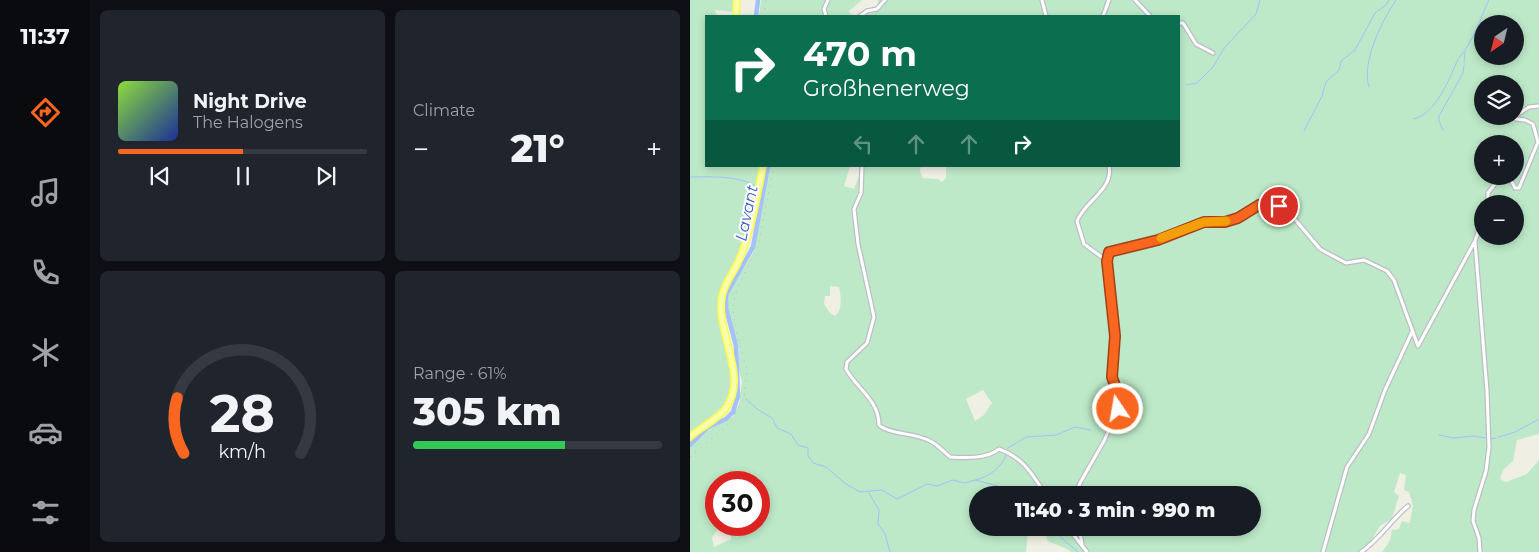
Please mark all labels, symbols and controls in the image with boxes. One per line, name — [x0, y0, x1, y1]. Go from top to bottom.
north arrow — [1474, 15, 1524, 65]
map controls — [1474, 15, 1524, 245]
text: 11:37 — [20, 23, 70, 50]
text: 470 m — [803, 32, 917, 75]
icon: right — [720, 35, 785, 100]
text: Großhenerweg — [803, 75, 970, 102]
button: layers — [1474, 75, 1524, 125]
text: Night Drive — [193, 90, 307, 113]
icon: directions — [28, 95, 63, 130]
text: Climate — [413, 101, 475, 120]
text: The Halogens — [193, 113, 303, 132]
text: 21° — [511, 125, 565, 172]
icon: left — [849, 130, 877, 158]
icon: ahead — [902, 130, 930, 158]
icon: ahead — [955, 130, 983, 158]
icon: right — [1008, 130, 1036, 158]
text: − — [413, 132, 429, 166]
text: + — [646, 132, 662, 166]
button: + — [1474, 135, 1524, 185]
icon: previous — [146, 162, 174, 190]
icon: pause — [229, 162, 257, 190]
icon: next — [312, 162, 340, 190]
icon: music — [28, 175, 63, 210]
water label: Lavant — [731, 183, 762, 243]
pin — [1258, 185, 1300, 227]
icon: arrive — [1265, 192, 1293, 220]
button: − — [1474, 195, 1524, 245]
icon: phone — [28, 255, 63, 290]
icon: climate — [28, 335, 63, 370]
text: Range · 61% — [413, 364, 507, 383]
text: 28 — [210, 382, 275, 445]
position arrow — [1091, 382, 1143, 434]
text: 305 km — [413, 388, 561, 435]
icon: car — [28, 415, 63, 450]
text: km/h — [219, 441, 266, 462]
speed limit sign: 30 — [705, 471, 770, 536]
icon: filters — [28, 495, 63, 530]
text: 11:40 · 3 min · 990 m — [1015, 499, 1215, 522]

